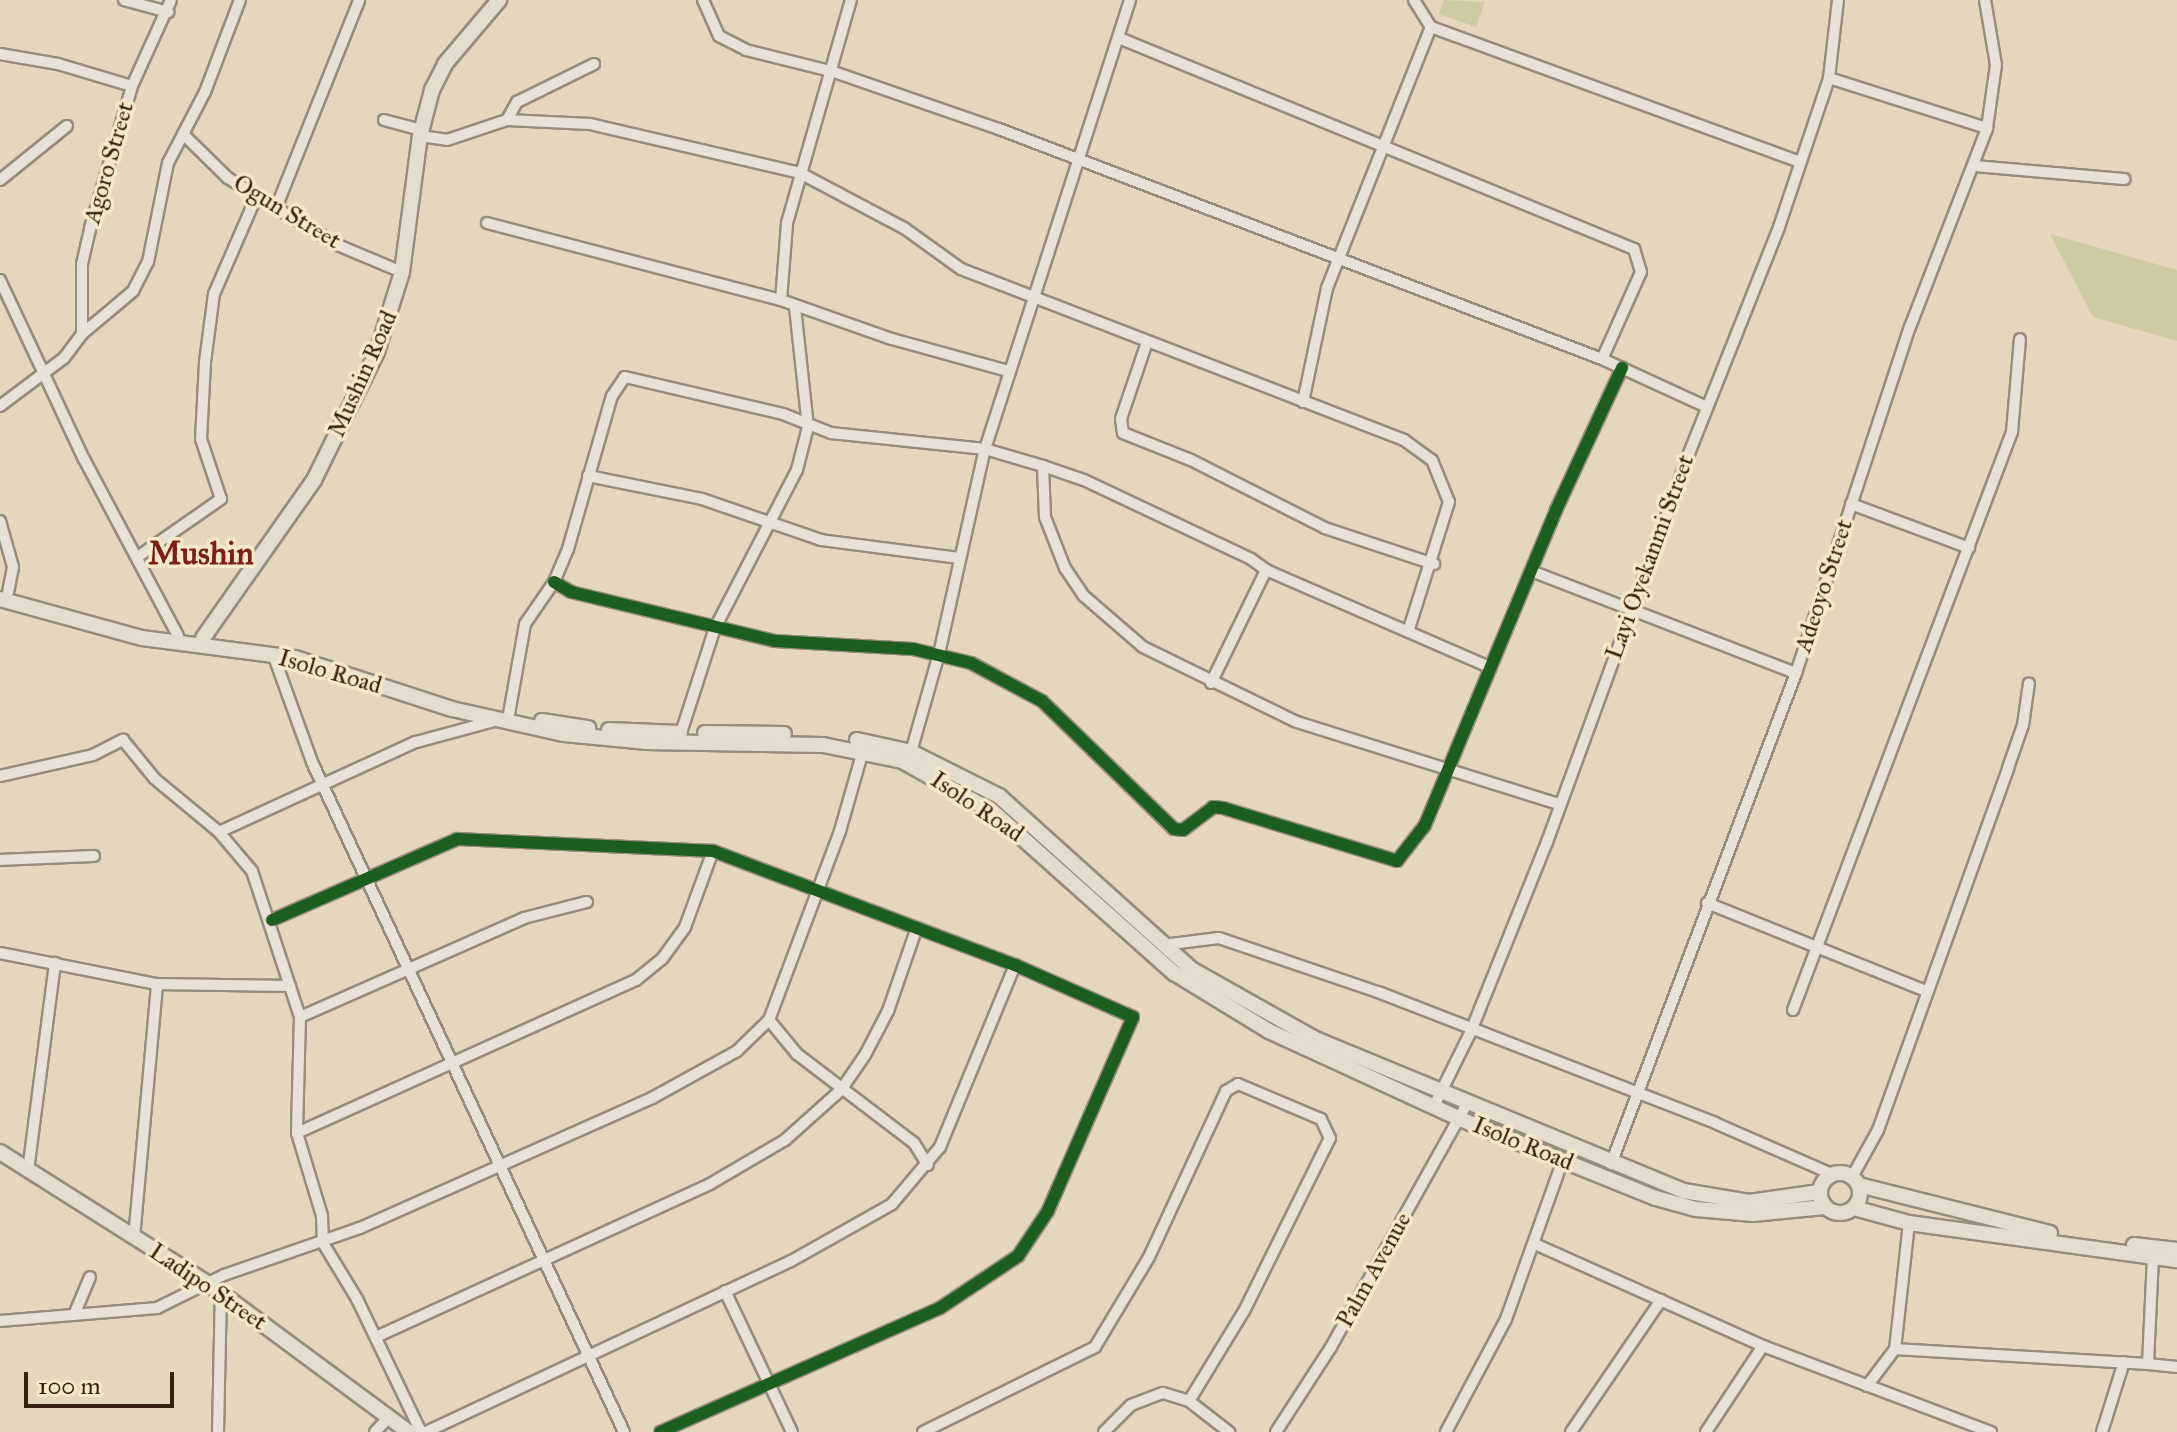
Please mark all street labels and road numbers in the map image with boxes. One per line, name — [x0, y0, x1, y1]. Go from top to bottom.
street label: Agoro Street — [78, 99, 140, 227]
street label: Ogun Street — [228, 169, 346, 255]
street label: Mushin Road — [322, 306, 404, 442]
street label: Layi Oyekanmi Street — [1600, 451, 1700, 663]
street label: Adeoyo Street — [1789, 516, 1859, 656]
street label: Isolo Road — [275, 644, 385, 700]
street label: Isolo Road — [925, 765, 1029, 849]
street label: Isolo Road — [1468, 1111, 1578, 1177]
street label: Palm Avenue — [1331, 1207, 1417, 1333]
street label: Ladipo Street — [144, 1237, 272, 1337]

